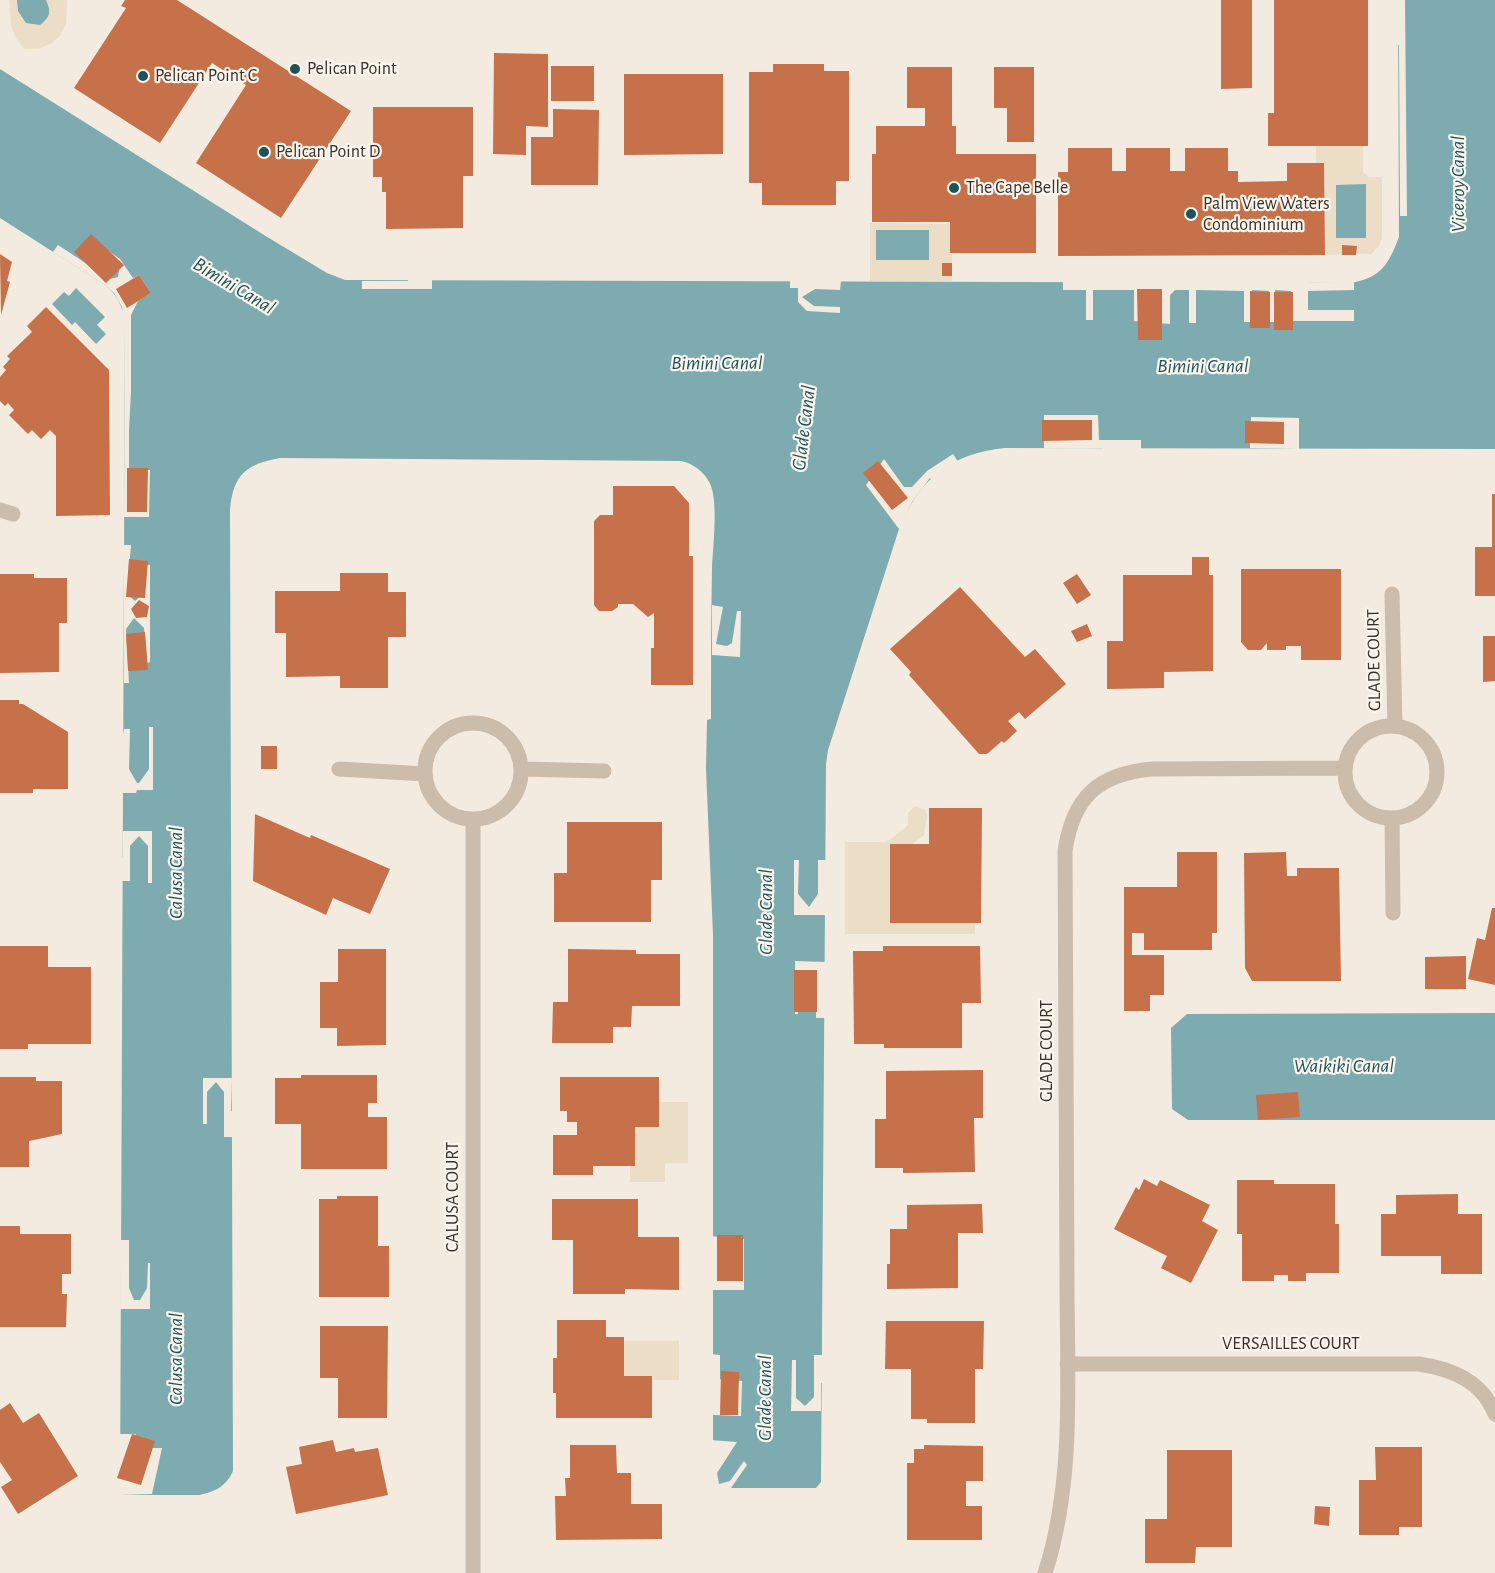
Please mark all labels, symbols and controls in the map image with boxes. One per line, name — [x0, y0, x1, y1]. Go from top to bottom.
place label: Pelican Point — [307, 58, 397, 80]
marker: Pelican Point — [288, 62, 302, 76]
place label: Pelican Point C — [155, 65, 257, 87]
marker: Pelican Point C — [136, 69, 150, 83]
water label: Viceroy Canal — [1446, 136, 1470, 232]
place label: Pelican Point D — [276, 141, 380, 163]
marker: Pelican Point D — [257, 145, 271, 159]
place label: The Cape Belle — [966, 177, 1068, 199]
marker: The Cape Belle — [947, 181, 961, 195]
place label: Palm View Waters Condominium — [1203, 193, 1330, 236]
marker: Palm View Waters Condominium — [1184, 207, 1198, 221]
water label: Bimini Canal — [189, 252, 279, 320]
water label: Bimini Canal — [671, 351, 763, 375]
water label: Bimini Canal — [1157, 354, 1249, 378]
water label: Glade Canal — [787, 384, 821, 472]
street label: GLADE COURT — [1362, 609, 1386, 711]
water label: Calusa Canal — [164, 827, 188, 919]
water label: Glade Canal — [754, 869, 778, 955]
street label: GLADE COURT — [1036, 1000, 1058, 1102]
water label: Waikiki Canal — [1294, 1054, 1394, 1078]
street label: CALUSA COURT — [442, 1142, 464, 1252]
water label: Calusa Canal — [164, 1313, 188, 1405]
street label: VERSAILLES COURT — [1222, 1333, 1360, 1355]
water label: Glade Canal — [753, 1355, 777, 1441]

